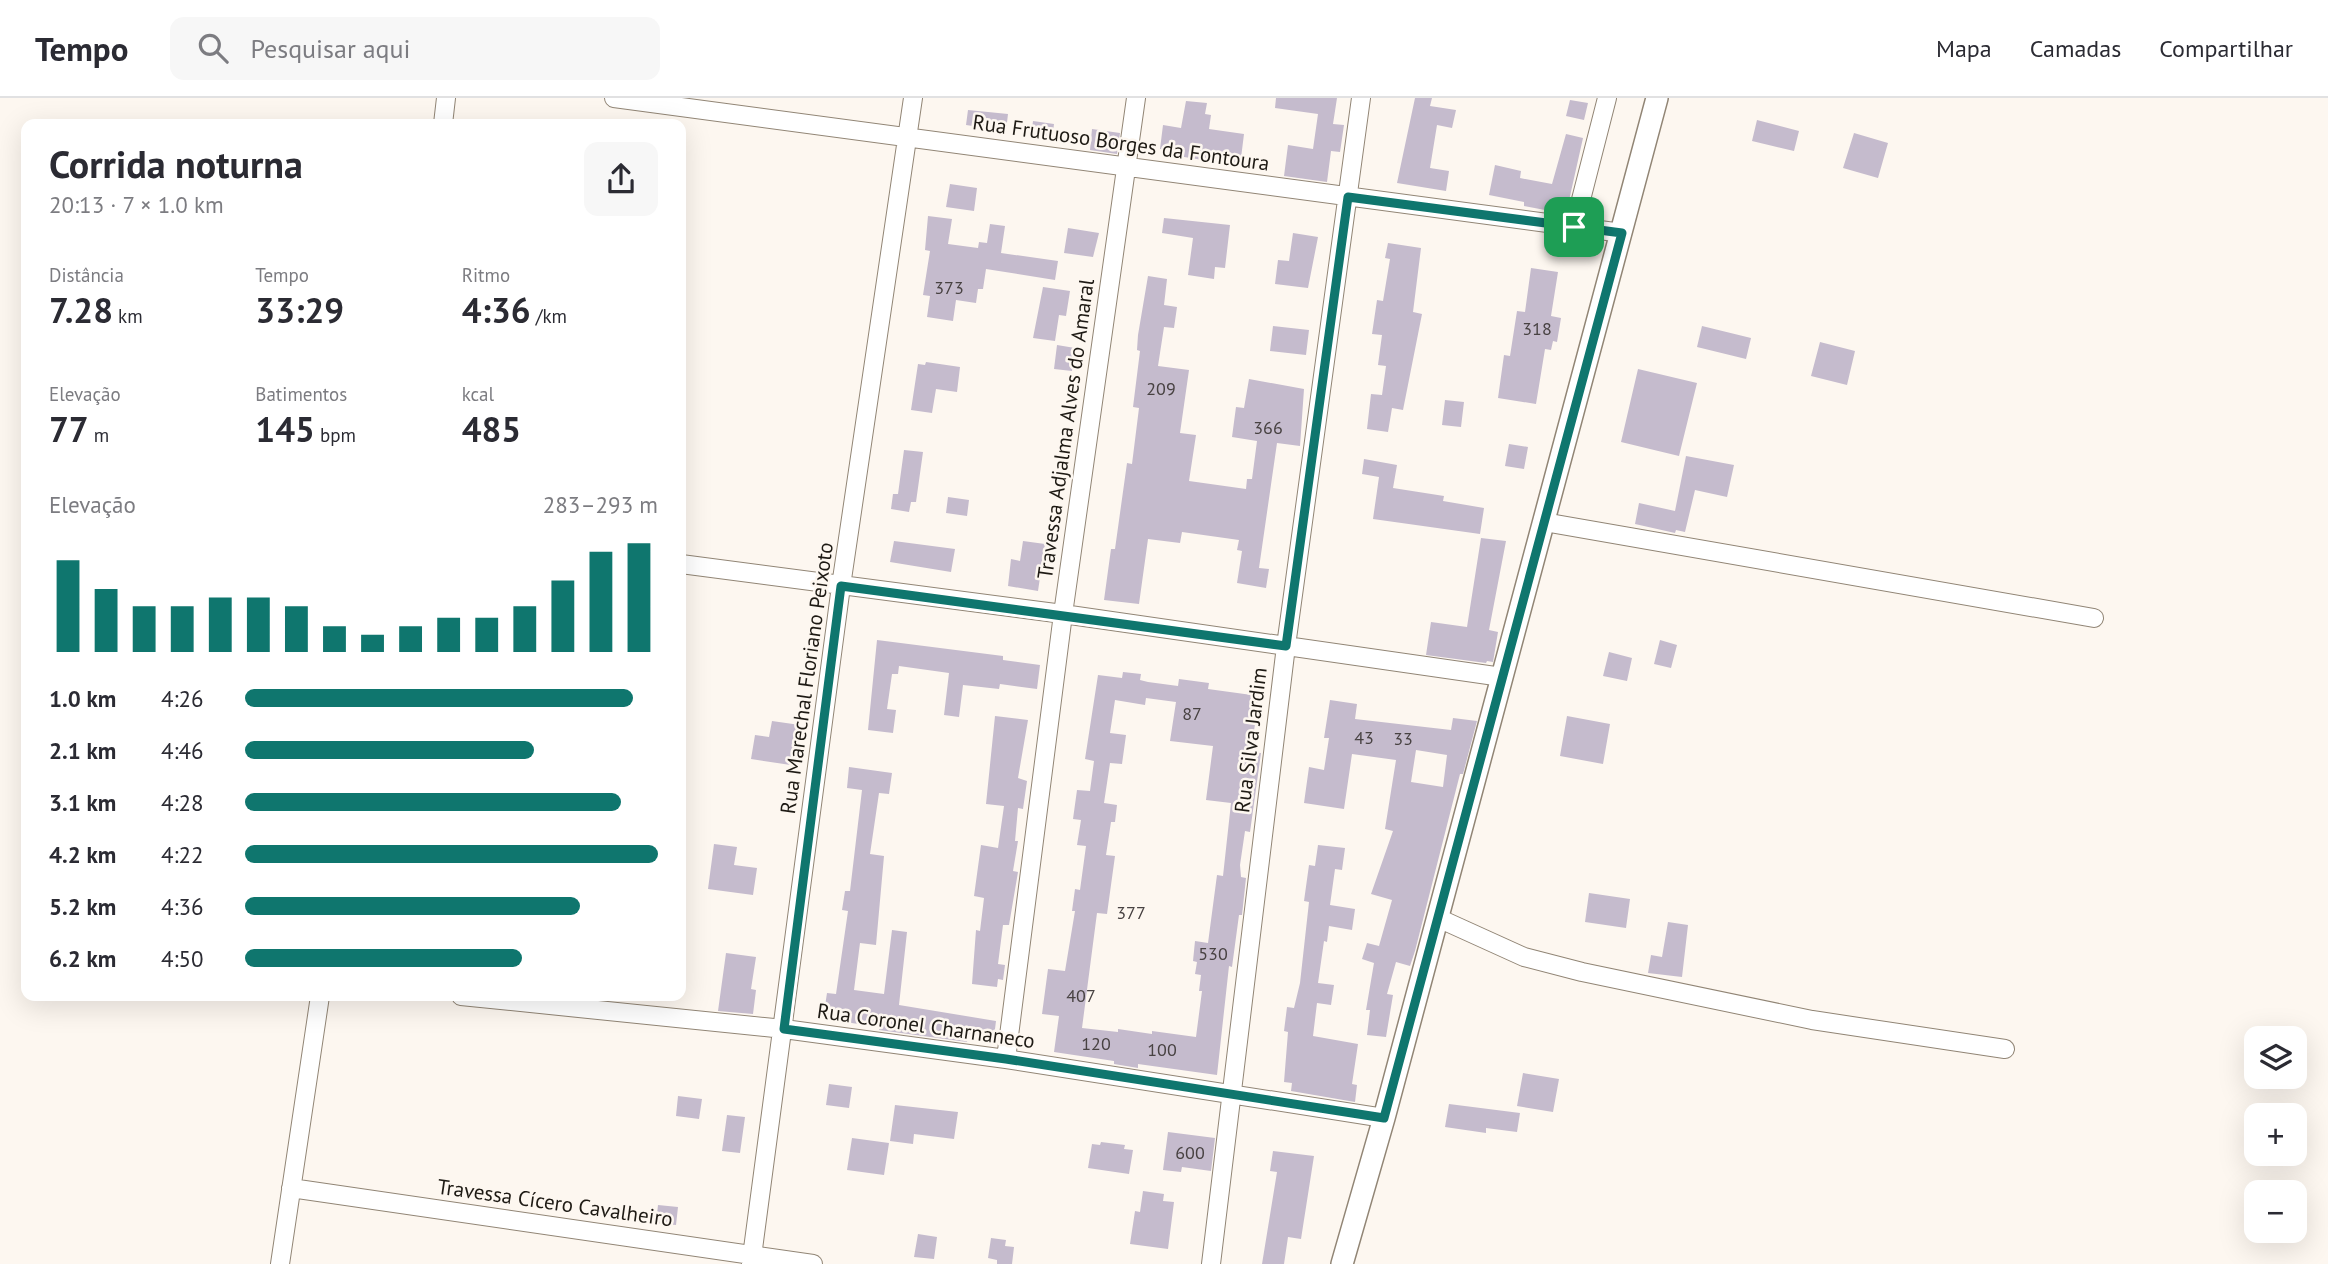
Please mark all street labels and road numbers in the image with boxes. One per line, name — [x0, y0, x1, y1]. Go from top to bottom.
street label: Rua Frutuoso Borges da Fontoura — [971, 108, 1271, 177]
street label: Travessa Adjalma Alves do Amaral — [1031, 277, 1100, 581]
street label: Rua Marechal Floriano Peixoto — [774, 540, 839, 816]
street label: Rua Silva Jardim — [1228, 666, 1273, 814]
street label: Rua Coronel Charnaneco — [815, 997, 1037, 1054]
street label: Travessa Cícero Cavalheiro — [436, 1173, 675, 1232]

